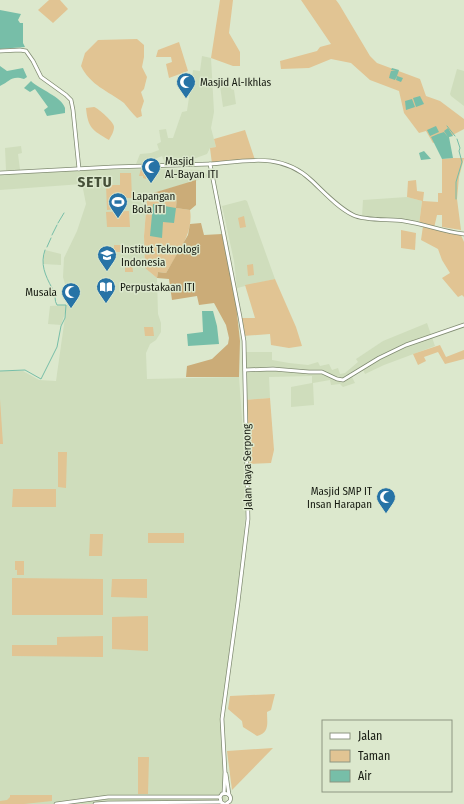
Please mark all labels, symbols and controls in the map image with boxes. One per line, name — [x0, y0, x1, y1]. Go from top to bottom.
mosque icon: Masjid Al-Ikhlas — [175, 71, 197, 99]
place label: Masjid Al-Ikhlas — [200, 76, 271, 89]
place label: Masjid Al-Bayan ITI — [165, 155, 218, 181]
mosque icon: Masjid Al-Bayan ITI — [140, 156, 162, 184]
district label: SETU — [77, 173, 113, 191]
place label: Lapangan Bola ITI — [132, 190, 175, 216]
sports icon: Lapangan Bola ITI — [107, 191, 129, 219]
place label: Institut Teknologi Indonesia — [121, 243, 200, 269]
school or university icon: Institut Teknologi Indonesia — [96, 244, 118, 272]
library icon: Perpustakaan ITI — [95, 276, 117, 304]
mosque icon: Musala — [60, 281, 82, 309]
place label: Perpustakaan ITI — [120, 281, 195, 294]
place label: Musala — [25, 286, 57, 299]
street label: Jalan Raya Serpong — [240, 423, 255, 510]
place label: Masjid SMP IT Insan Harapan — [307, 485, 373, 511]
mosque icon: Masjid SMP IT Insan Harapan — [375, 486, 397, 514]
legend — [322, 720, 452, 792]
text: Jalan — [358, 729, 382, 743]
text: Taman — [358, 749, 390, 763]
text: Air — [358, 769, 372, 783]

